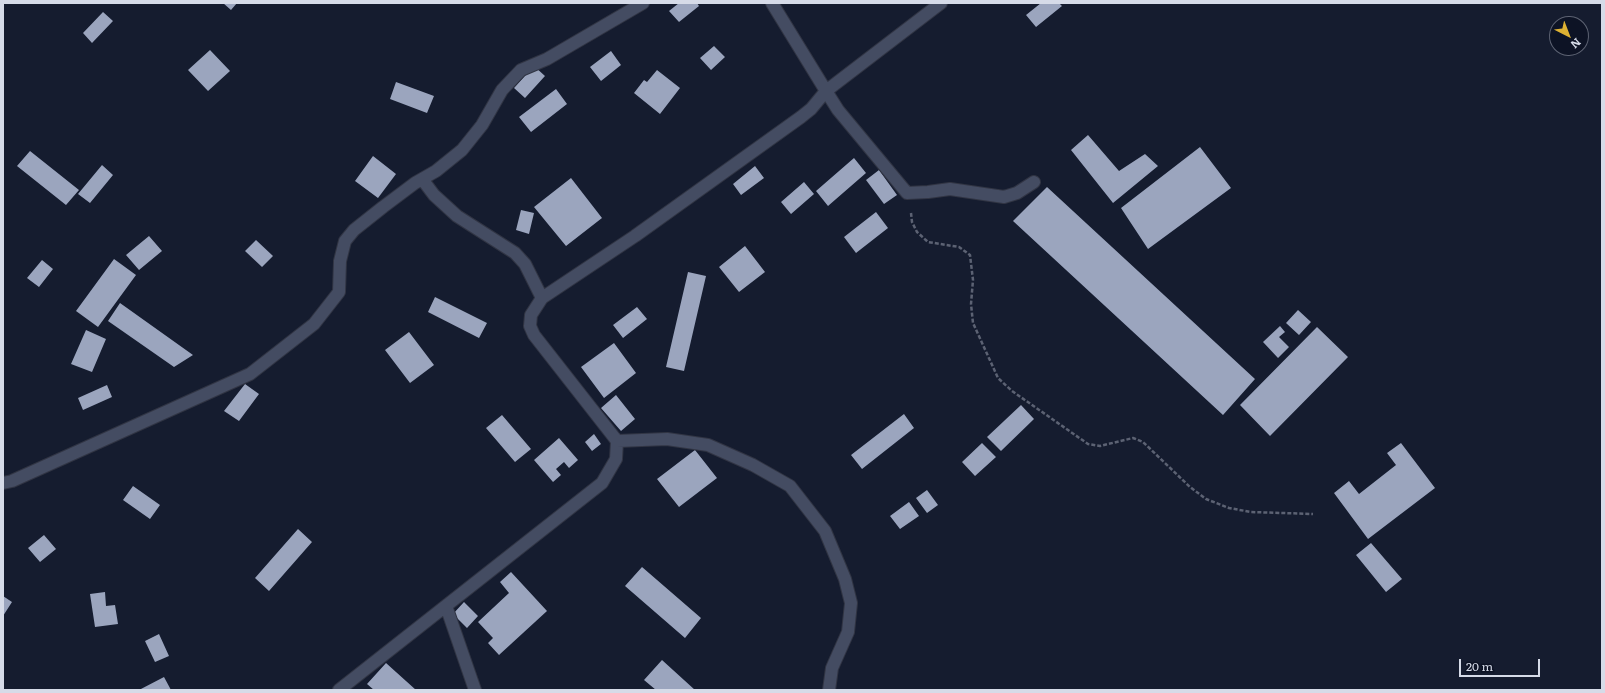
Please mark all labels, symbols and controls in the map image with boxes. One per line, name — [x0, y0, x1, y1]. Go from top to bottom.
north arrow — [1549, 16, 1589, 56]
text: N — [1568, 35, 1585, 53]
scale bar — [1461, 651, 1542, 677]
text: 20 m — [1466, 657, 1493, 675]

